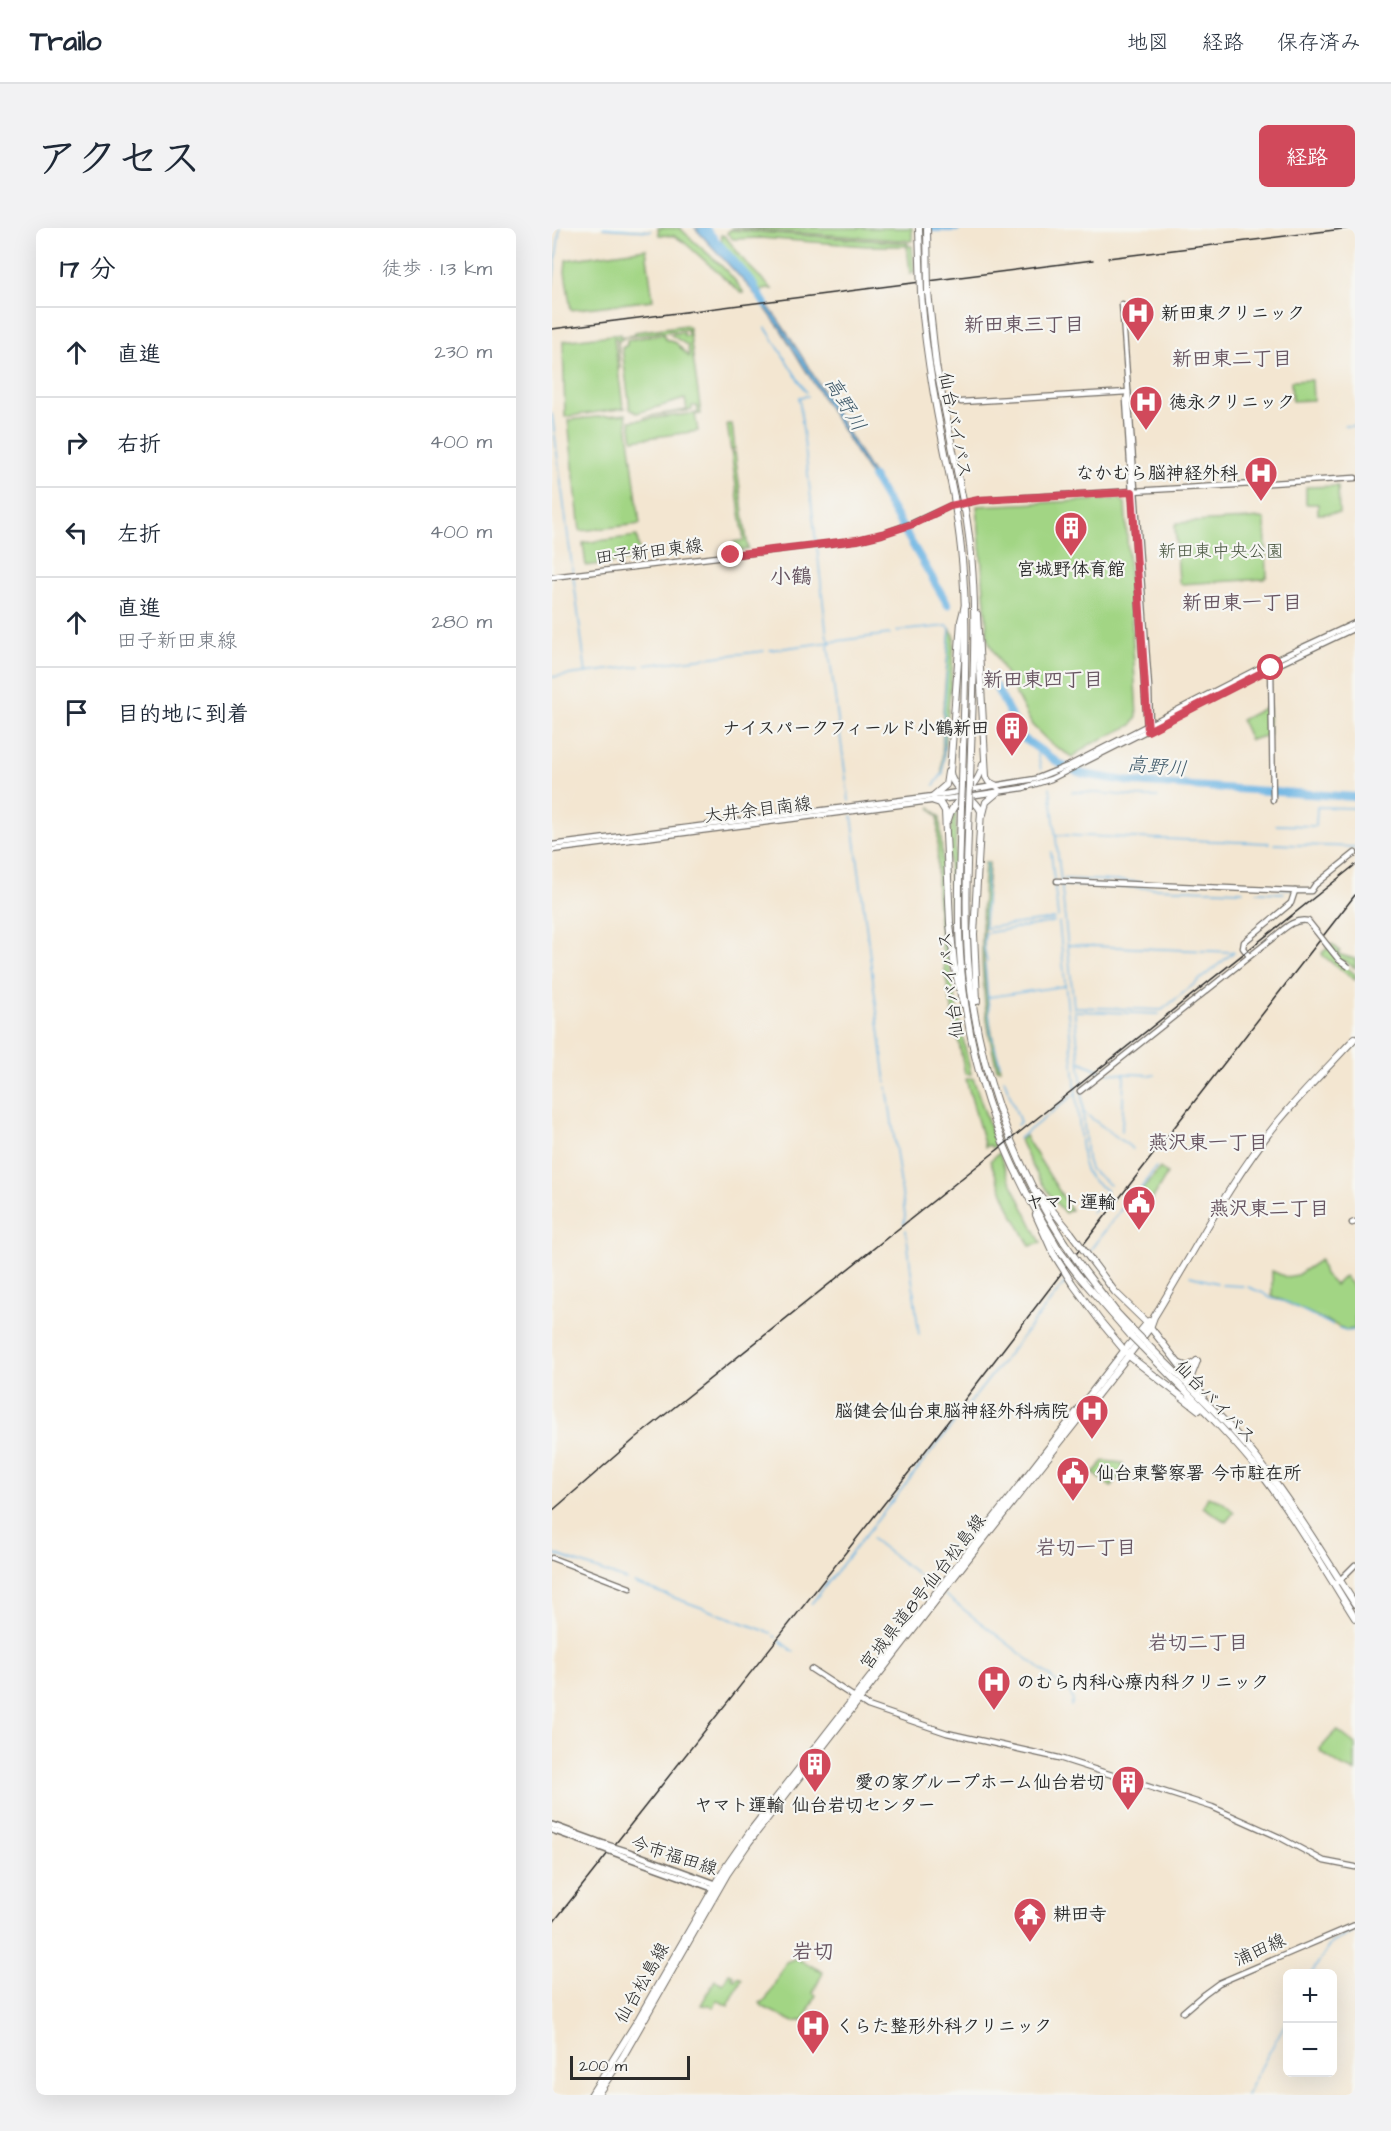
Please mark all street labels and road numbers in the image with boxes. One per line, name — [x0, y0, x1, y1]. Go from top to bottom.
street label: 仙台バイパス — [932, 370, 978, 480]
street label: 田子新田東線 — [594, 533, 704, 571]
street label: 大井余目南線 — [703, 791, 813, 829]
street label: 仙台バイパス — [932, 930, 970, 1040]
street label: 仙台バイパス — [1169, 1355, 1261, 1449]
street label: 宮城県道8号仙台松島線 — [854, 1509, 992, 1675]
street label: 今市福田線 — [627, 1830, 721, 1882]
street label: 浦田線 — [1230, 1928, 1290, 1972]
street label: 仙台松島線 — [609, 1938, 675, 2028]

